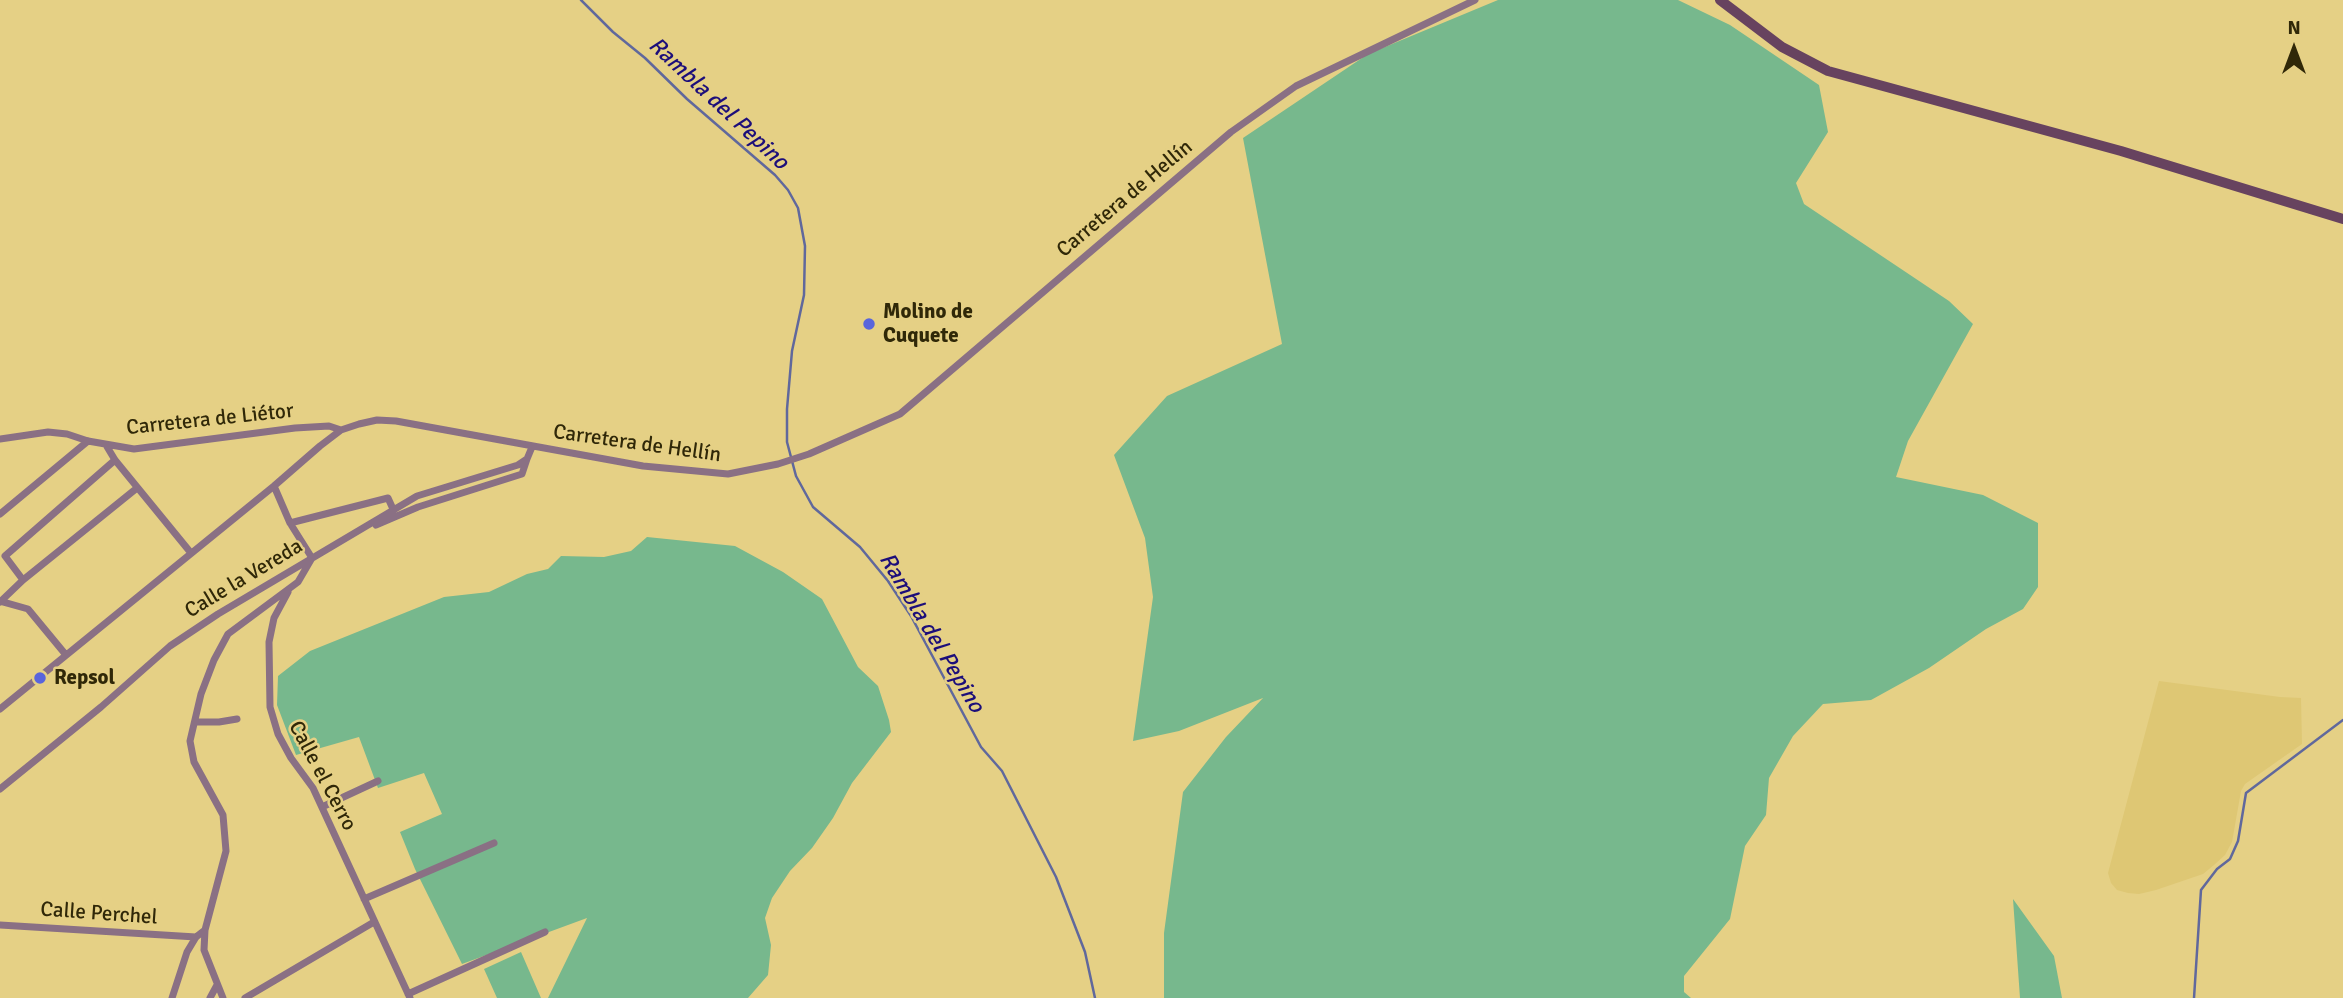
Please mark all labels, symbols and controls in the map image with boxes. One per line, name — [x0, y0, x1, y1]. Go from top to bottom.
north arrow — [2259, 14, 2329, 84]
text: N — [2287, 16, 2301, 40]
water label: Rambla del Pepino — [642, 32, 794, 176]
street label: Carretera de Hellín — [1052, 135, 1198, 263]
place label: Molino de Cuquete — [883, 299, 973, 349]
marker: Molino de Cuquete — [861, 316, 877, 332]
street label: Carretera de Liétor — [125, 399, 295, 441]
street label: Carretera de Hellín — [551, 420, 723, 468]
street label: Calle la Vereda — [181, 534, 307, 624]
water label: Rambla del Pepino — [872, 548, 990, 718]
place label: Repsol — [54, 665, 115, 691]
marker: Repsol — [32, 670, 48, 686]
street label: Calle el Cerro — [283, 717, 361, 835]
street label: Calle Perchel — [40, 897, 158, 931]

